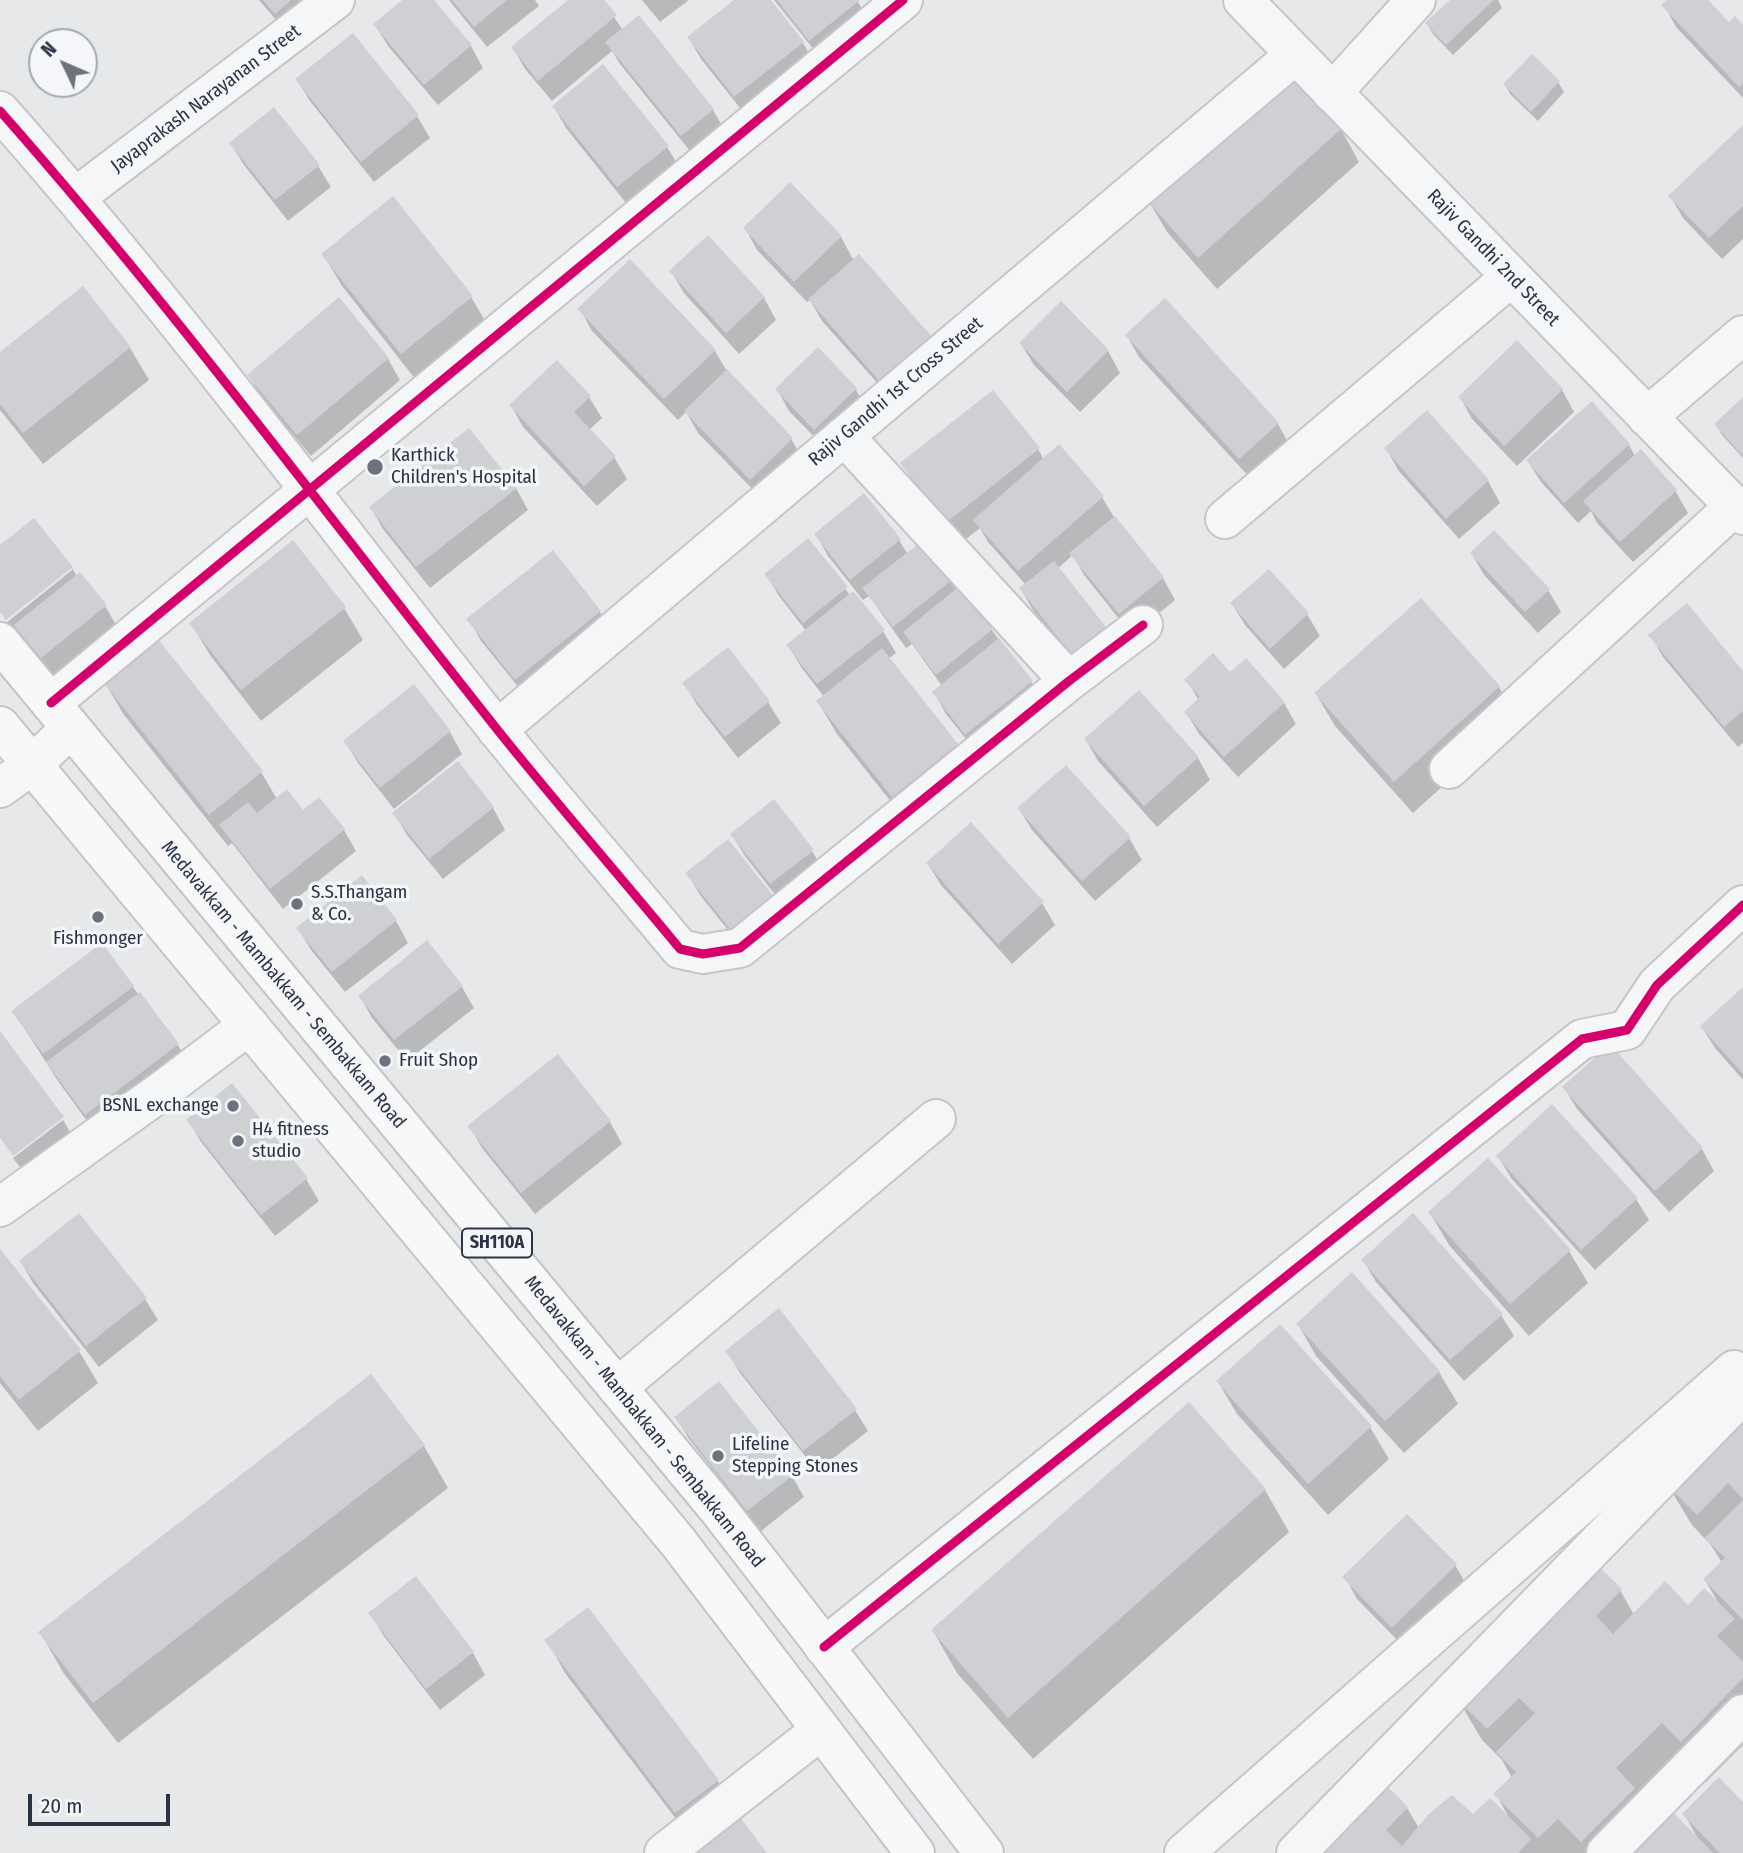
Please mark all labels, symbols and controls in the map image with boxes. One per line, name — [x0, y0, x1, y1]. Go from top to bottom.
street label: Jayaprakash Narayanan Street — [107, 20, 305, 178]
north arrow — [28, 28, 98, 98]
text: N — [37, 37, 61, 62]
street label: Rajiv Gandhi 2nd Street — [1422, 185, 1564, 331]
street label: Rajiv Gandhi 1st Cross Street — [804, 312, 988, 472]
place label: Karthick Children's Hospital — [391, 445, 537, 489]
marker: Karthick Children's Hospital — [365, 457, 385, 477]
street label: Medavakkam - Mambakkam - Sembakkam Road — [156, 836, 410, 1134]
place label: S.S.Thangam & Co. — [311, 882, 407, 926]
marker: S.S.Thangam & Co. — [289, 896, 305, 912]
marker: Fishmonger — [90, 909, 106, 925]
place label: Fishmonger — [53, 928, 143, 950]
place label: Fruit Shop — [399, 1050, 478, 1072]
marker: Fruit Shop — [377, 1053, 393, 1069]
place label: BSNL exchange — [102, 1095, 219, 1117]
marker: BSNL exchange — [225, 1098, 241, 1114]
place label: H4 fitness studio — [252, 1119, 329, 1163]
marker: H4 fitness studio — [230, 1133, 246, 1149]
road number: SH110A — [462, 1228, 532, 1258]
street label: Medavakkam - Mambakkam - Sembakkam Road — [519, 1272, 769, 1572]
place label: Lifeline Stepping Stones — [732, 1434, 858, 1478]
marker: Lifeline Stepping Stones — [710, 1448, 726, 1464]
scale bar — [32, 1780, 173, 1824]
text: 20 m — [41, 1793, 82, 1819]

